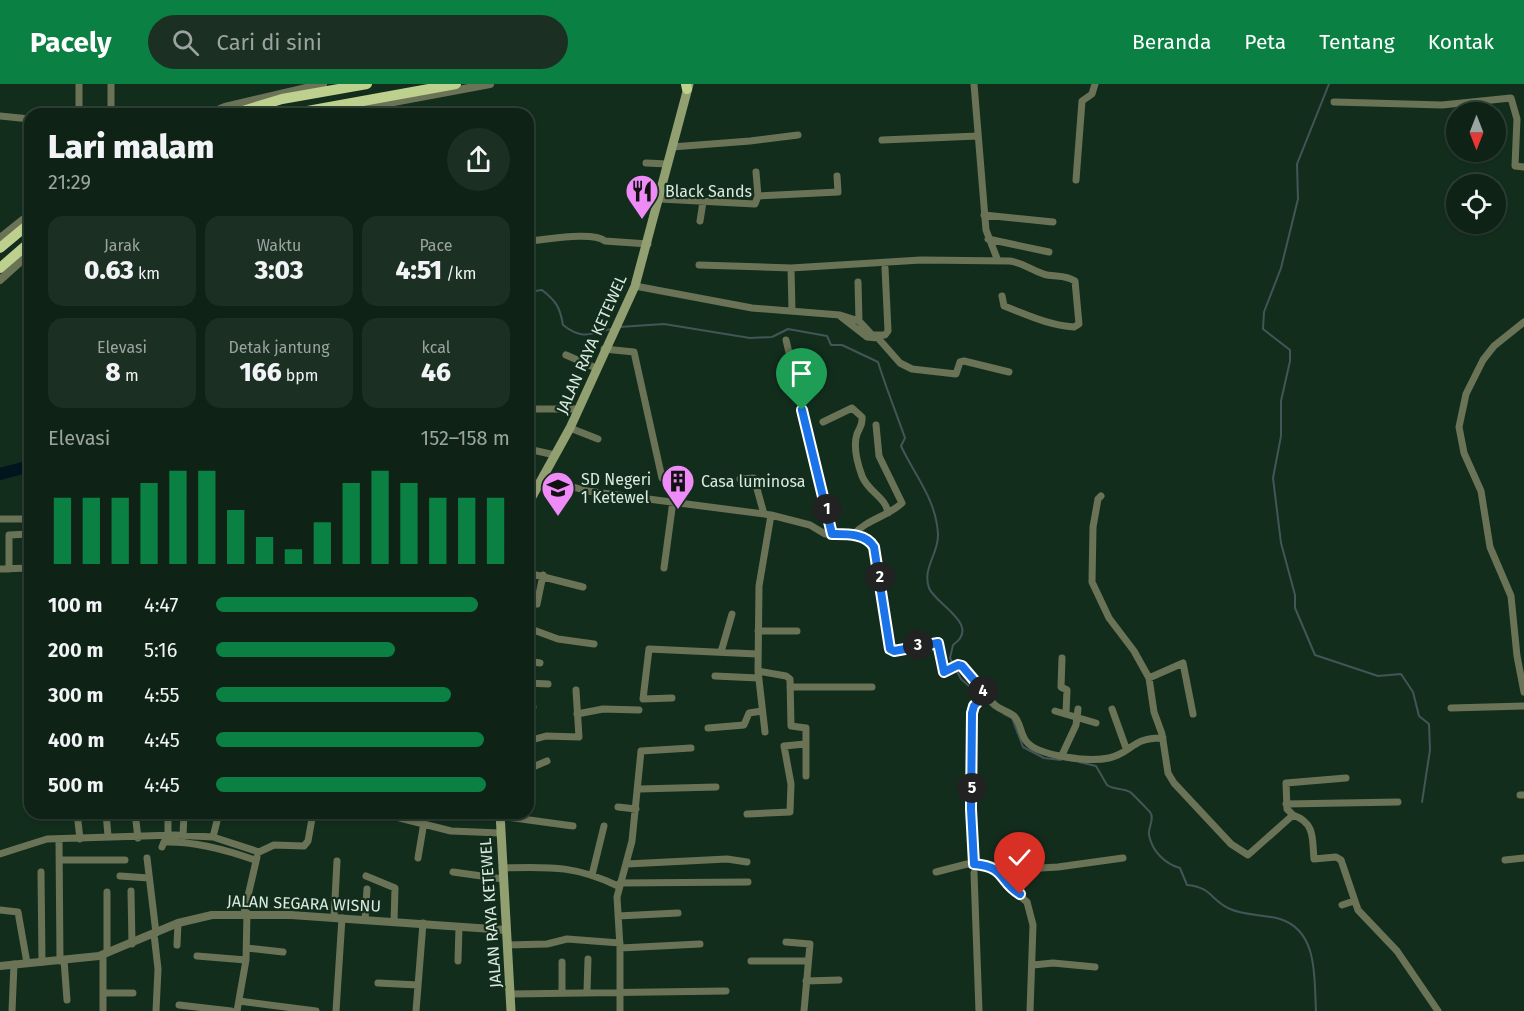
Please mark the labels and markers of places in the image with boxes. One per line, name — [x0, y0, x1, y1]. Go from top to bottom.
restaurant icon: Black Sands — [624, 173, 660, 220]
place label: Black Sands — [665, 182, 752, 201]
pin — [776, 348, 827, 410]
building icon: Casa luminosa — [660, 463, 696, 510]
school or university icon: SD Negeri 1 Ketewel — [540, 470, 576, 517]
place label: SD Negeri 1 Ketewel — [581, 470, 651, 507]
place label: Casa luminosa — [701, 472, 806, 491]
pin: 1 — [812, 494, 842, 524]
pin: 2 — [865, 562, 895, 592]
pin: 3 — [903, 630, 933, 660]
pin: 4 — [968, 676, 998, 706]
pin: 5 — [957, 773, 987, 803]
pin — [994, 832, 1045, 894]

